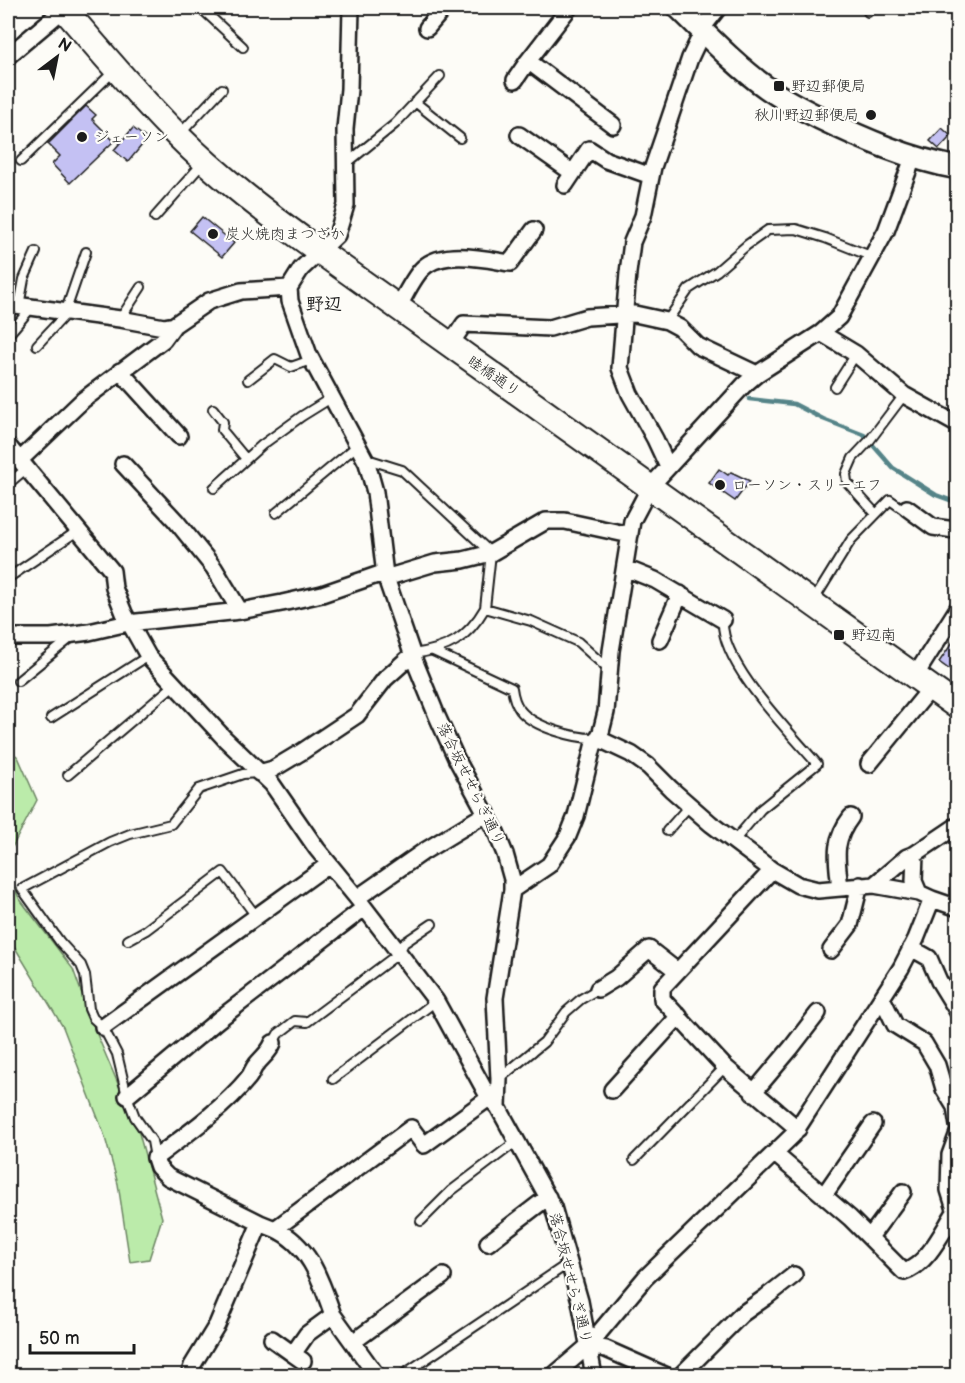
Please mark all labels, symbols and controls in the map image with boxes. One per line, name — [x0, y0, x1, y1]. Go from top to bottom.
north arrow — [27, 27, 87, 87]
text: N — [54, 34, 74, 57]
place label: 野辺郵便局 — [791, 77, 866, 96]
marker: 野辺郵便局 — [772, 79, 786, 93]
place label: 秋川野辺郵便局 — [754, 106, 859, 125]
marker: 秋川野辺郵便局 — [864, 108, 878, 122]
place label: ジェーソン — [94, 128, 169, 147]
marker: ジェーソン — [75, 130, 89, 144]
place label: 炭火焼肉まつざか — [225, 225, 345, 244]
marker: 炭火焼肉まつざか — [206, 227, 220, 241]
district label: 野辺 — [306, 294, 342, 315]
street label: 睦橋通り — [464, 351, 524, 401]
place label: ローソン・スリーエフ — [732, 476, 882, 495]
marker: ローソン・スリーエフ — [713, 478, 727, 492]
place label: 野辺南 — [851, 626, 896, 645]
marker: 野辺南 — [832, 628, 846, 642]
street label: 落合坂せせらぎ通り — [432, 719, 509, 849]
street label: 落合坂せせらぎ通り — [545, 1210, 596, 1346]
scale bar — [30, 1317, 134, 1355]
text: 50 m — [39, 1328, 80, 1349]

